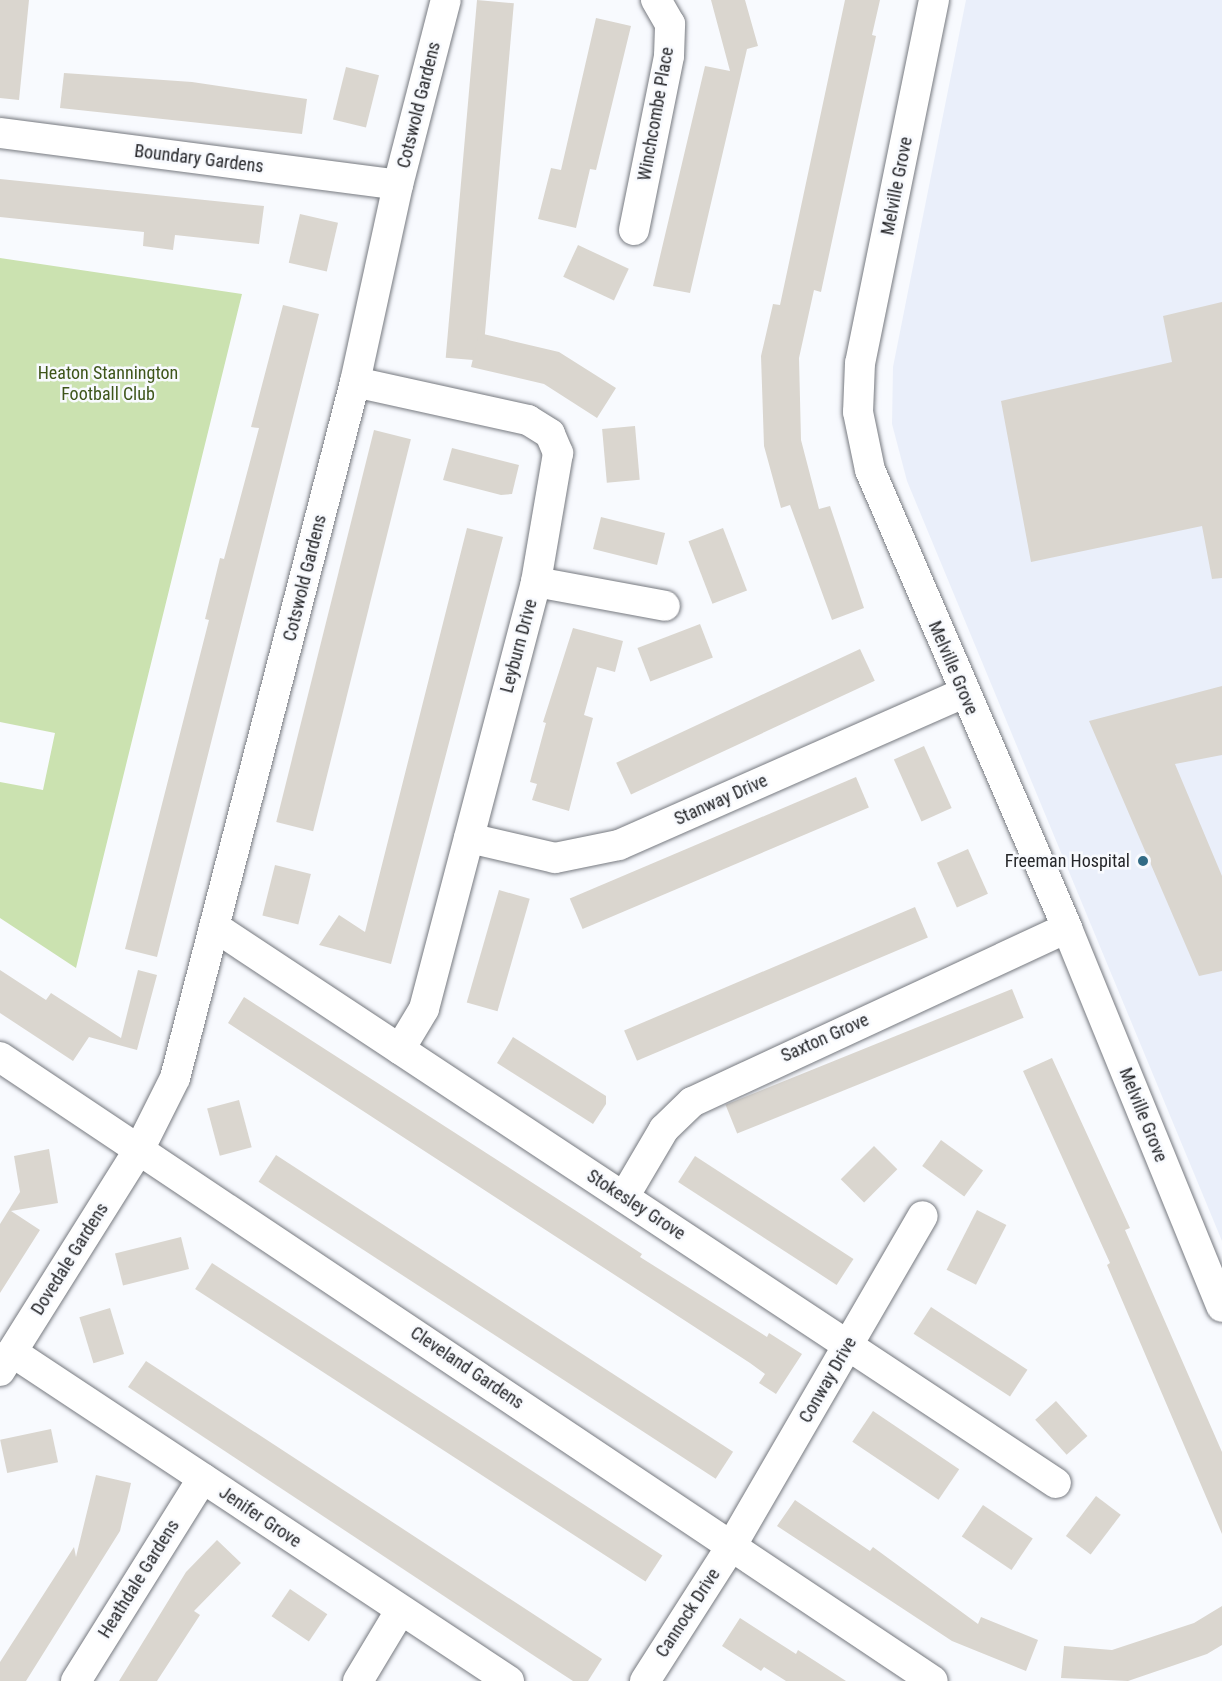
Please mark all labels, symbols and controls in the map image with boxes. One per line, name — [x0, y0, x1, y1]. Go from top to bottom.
street label: Cotswold Gardens — [393, 40, 445, 170]
street label: Winchcombe Place — [634, 45, 678, 183]
street label: Melville Grove — [877, 135, 917, 237]
street label: Boundary Gardens — [133, 140, 265, 178]
park label: Heaton Stannington Football Club — [38, 363, 178, 406]
street label: Cotswold Gardens — [279, 513, 331, 643]
street label: Leyburn Drive — [496, 597, 542, 695]
street label: Melville Grove — [924, 618, 982, 718]
street label: Stanway Drive — [671, 770, 771, 830]
place label: Freeman Hospital — [1005, 850, 1130, 872]
marker: Freeman Hospital — [1134, 852, 1152, 870]
street label: Saxton Grove — [778, 1009, 872, 1067]
street label: Melville Grove — [1114, 1065, 1172, 1165]
street label: Stokesley Grove — [583, 1165, 689, 1245]
street label: Dovedale Gardens — [27, 1199, 113, 1319]
street label: Cleveland Gardens — [406, 1322, 528, 1414]
street label: Conway Drive — [795, 1333, 861, 1427]
street label: Jenifer Grove — [215, 1482, 305, 1552]
street label: Heathdale Gardens — [94, 1516, 184, 1642]
street label: Cannock Drive — [651, 1564, 725, 1662]

